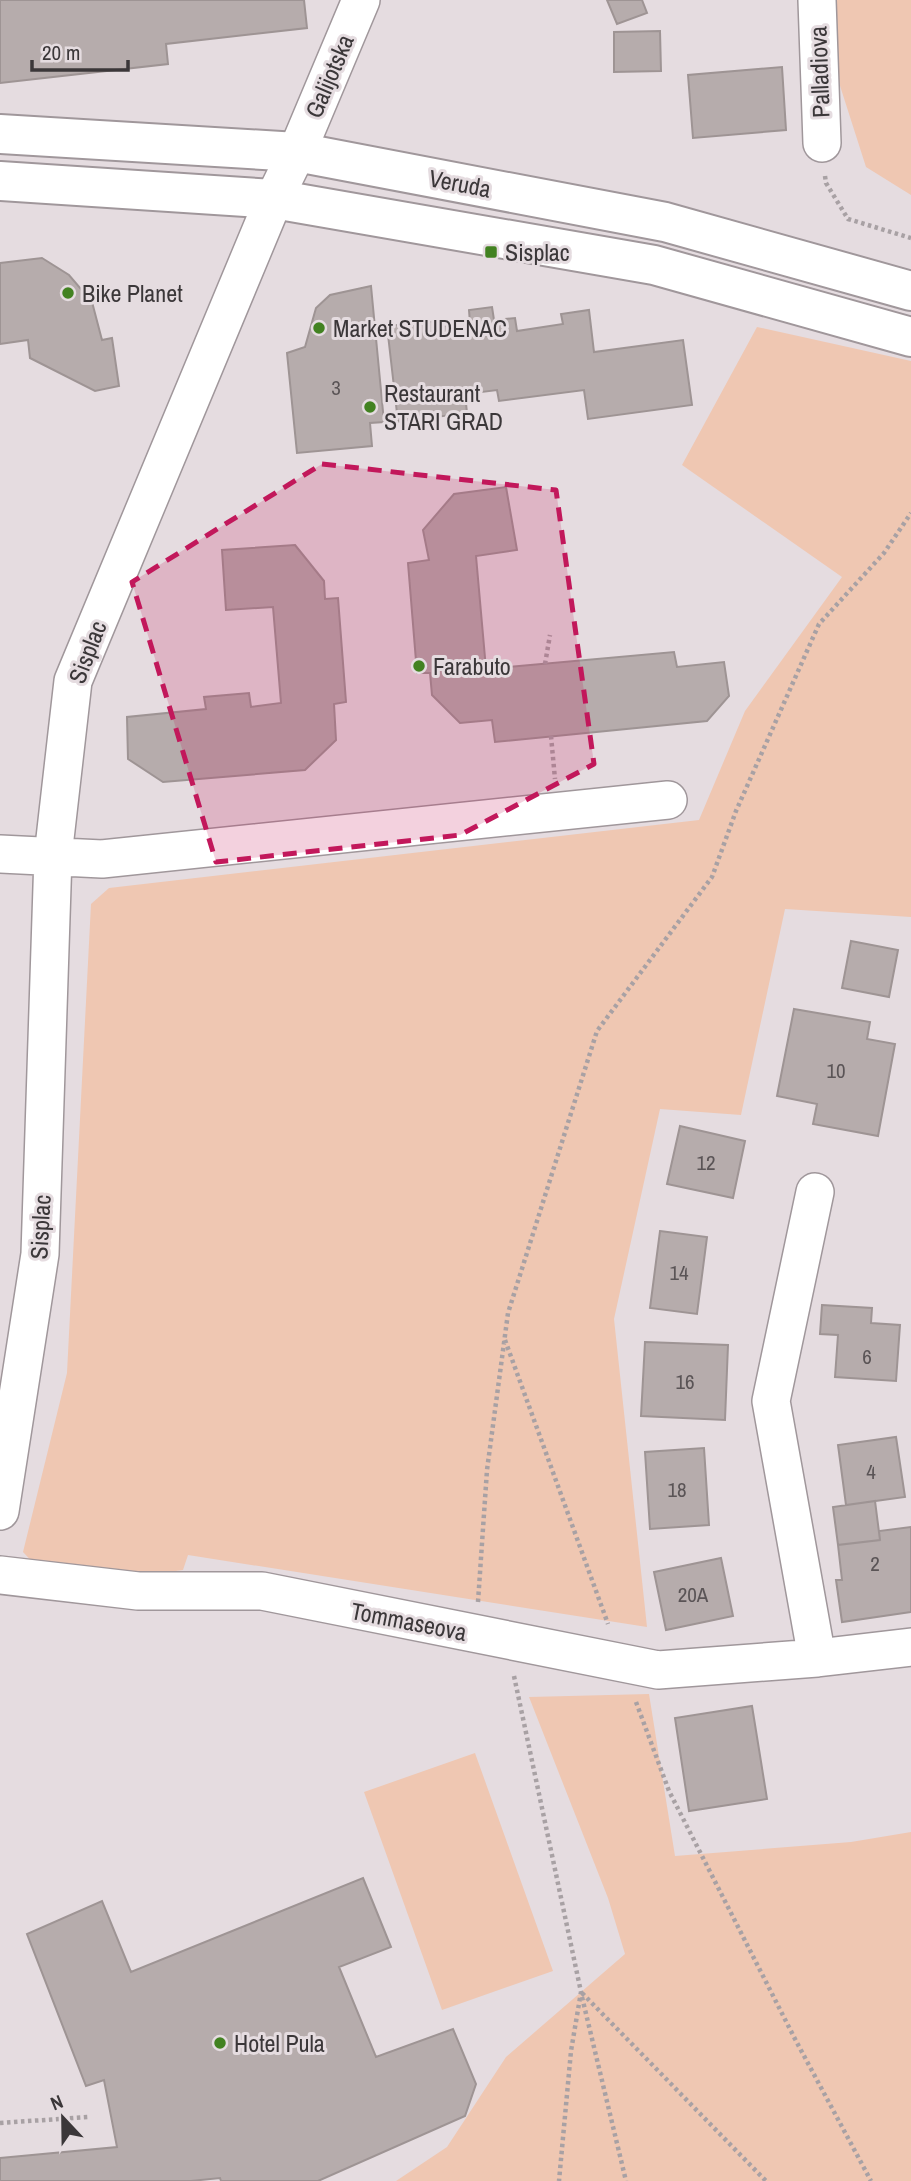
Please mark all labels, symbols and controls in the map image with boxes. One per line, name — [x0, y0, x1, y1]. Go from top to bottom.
street label: Palladiova — [801, 25, 837, 118]
scale bar — [32, 28, 128, 72]
street label: Galijotska — [297, 29, 361, 123]
text: 20 m — [42, 38, 80, 67]
street label: Veruda — [426, 161, 494, 205]
place label: Sisplac — [505, 236, 570, 268]
marker: Sisplac — [483, 244, 499, 260]
place label: Bike Planet — [82, 277, 183, 309]
marker: Bike Planet — [60, 285, 76, 301]
place label: Market STUDENAC — [333, 312, 507, 344]
marker: Market STUDENAC — [311, 320, 327, 336]
house number: 3 — [331, 373, 341, 402]
place label: Restaurant STARI GRAD — [384, 377, 503, 437]
marker: Restaurant STARI GRAD — [362, 399, 378, 415]
street label: Sisplac — [60, 616, 114, 688]
place label: Farabuto — [433, 650, 511, 682]
marker: Farabuto — [411, 658, 427, 674]
house number: 10 — [826, 1056, 846, 1085]
house number: 12 — [696, 1148, 716, 1177]
street label: Sisplac — [22, 1194, 58, 1260]
house number: 14 — [669, 1258, 689, 1287]
house number: 6 — [862, 1342, 872, 1371]
house number: 16 — [675, 1367, 695, 1396]
house number: 4 — [866, 1457, 876, 1486]
house number: 18 — [667, 1475, 687, 1504]
house number: 2 — [870, 1549, 880, 1578]
house number: 20A — [678, 1580, 709, 1609]
street label: Tommaseova — [349, 1594, 470, 1648]
place label: Hotel Pula — [234, 2027, 325, 2059]
marker: Hotel Pula — [212, 2035, 228, 2051]
north arrow — [28, 2083, 98, 2153]
text: N — [47, 2088, 67, 2116]

